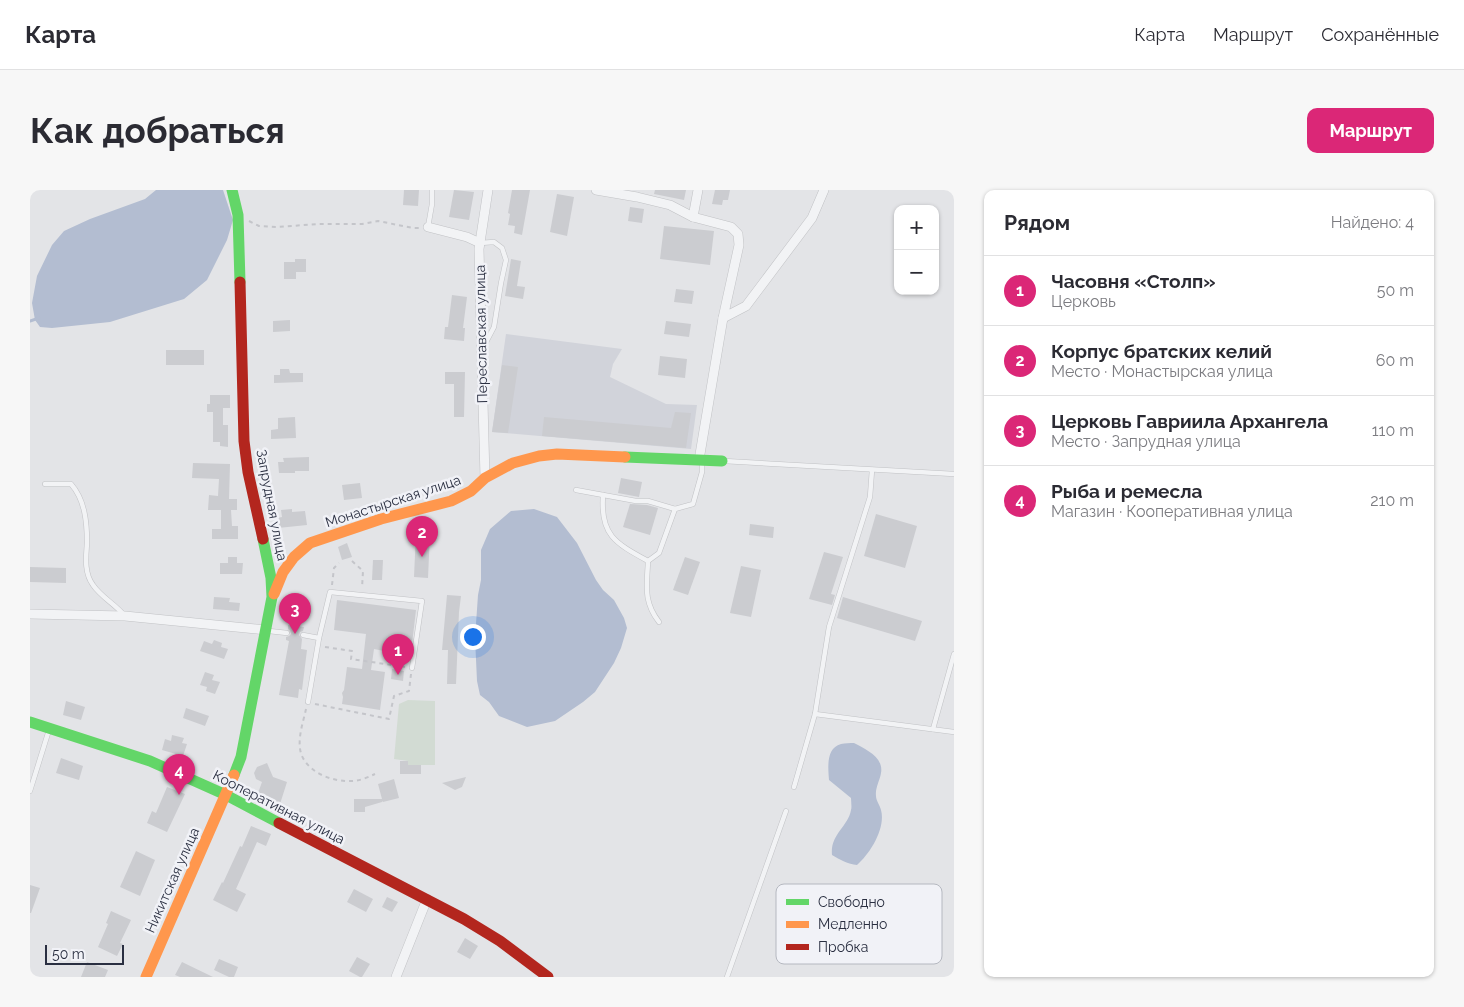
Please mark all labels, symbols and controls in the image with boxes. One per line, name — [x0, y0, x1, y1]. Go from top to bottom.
text: Карта — [25, 20, 96, 49]
text: Карта — [1134, 24, 1185, 45]
text: Маршрут — [1213, 24, 1293, 45]
text: Сохранённые — [1321, 24, 1439, 45]
button: Маршрут — [1307, 108, 1434, 153]
text: Как добраться — [30, 110, 285, 151]
map controls — [894, 205, 939, 295]
button: + — [894, 205, 939, 250]
text: Рядом — [1004, 210, 1070, 235]
text: Найдено: 4 — [1331, 213, 1414, 232]
button: − — [894, 250, 939, 295]
street label: Переславская улица — [472, 265, 490, 403]
text: Часовня «Столп» — [1051, 270, 1216, 292]
text: 1 — [1016, 281, 1024, 300]
text: 50 m — [1377, 281, 1414, 300]
text: Церковь — [1051, 292, 1116, 311]
text: Корпус братских келий — [1051, 340, 1272, 362]
text: 2 — [1015, 351, 1025, 370]
text: 60 m — [1376, 351, 1414, 370]
text: Место · Монастырская улица — [1051, 362, 1273, 381]
text: Церковь Гавриила Архангела — [1051, 410, 1328, 432]
text: 3 — [1016, 421, 1024, 440]
text: 110 m — [1372, 421, 1414, 440]
text: Место · Запрудная улица — [1051, 432, 1241, 451]
street label: Запрудная улица — [253, 448, 291, 562]
street label: Монастырская улица — [323, 472, 463, 530]
text: Рыба и ремесла — [1051, 480, 1202, 502]
text: 4 — [1015, 491, 1025, 510]
text: 210 m — [1370, 491, 1414, 510]
text: Магазин · Кооперативная улица — [1051, 502, 1293, 521]
pin: 2 — [406, 516, 438, 557]
pin: 3 — [279, 593, 311, 634]
your location — [460, 624, 486, 650]
pin: 1 — [382, 634, 414, 675]
pin: 4 — [163, 754, 195, 795]
street label: Кооперативная улица — [210, 767, 348, 847]
street label: Никитская улица — [142, 825, 202, 935]
legend — [776, 884, 942, 964]
text: Свободно — [818, 894, 885, 910]
text: Медленно — [818, 916, 887, 932]
text: Пробка — [818, 939, 868, 955]
scale bar — [45, 942, 124, 965]
text: 50 m — [52, 946, 85, 962]

